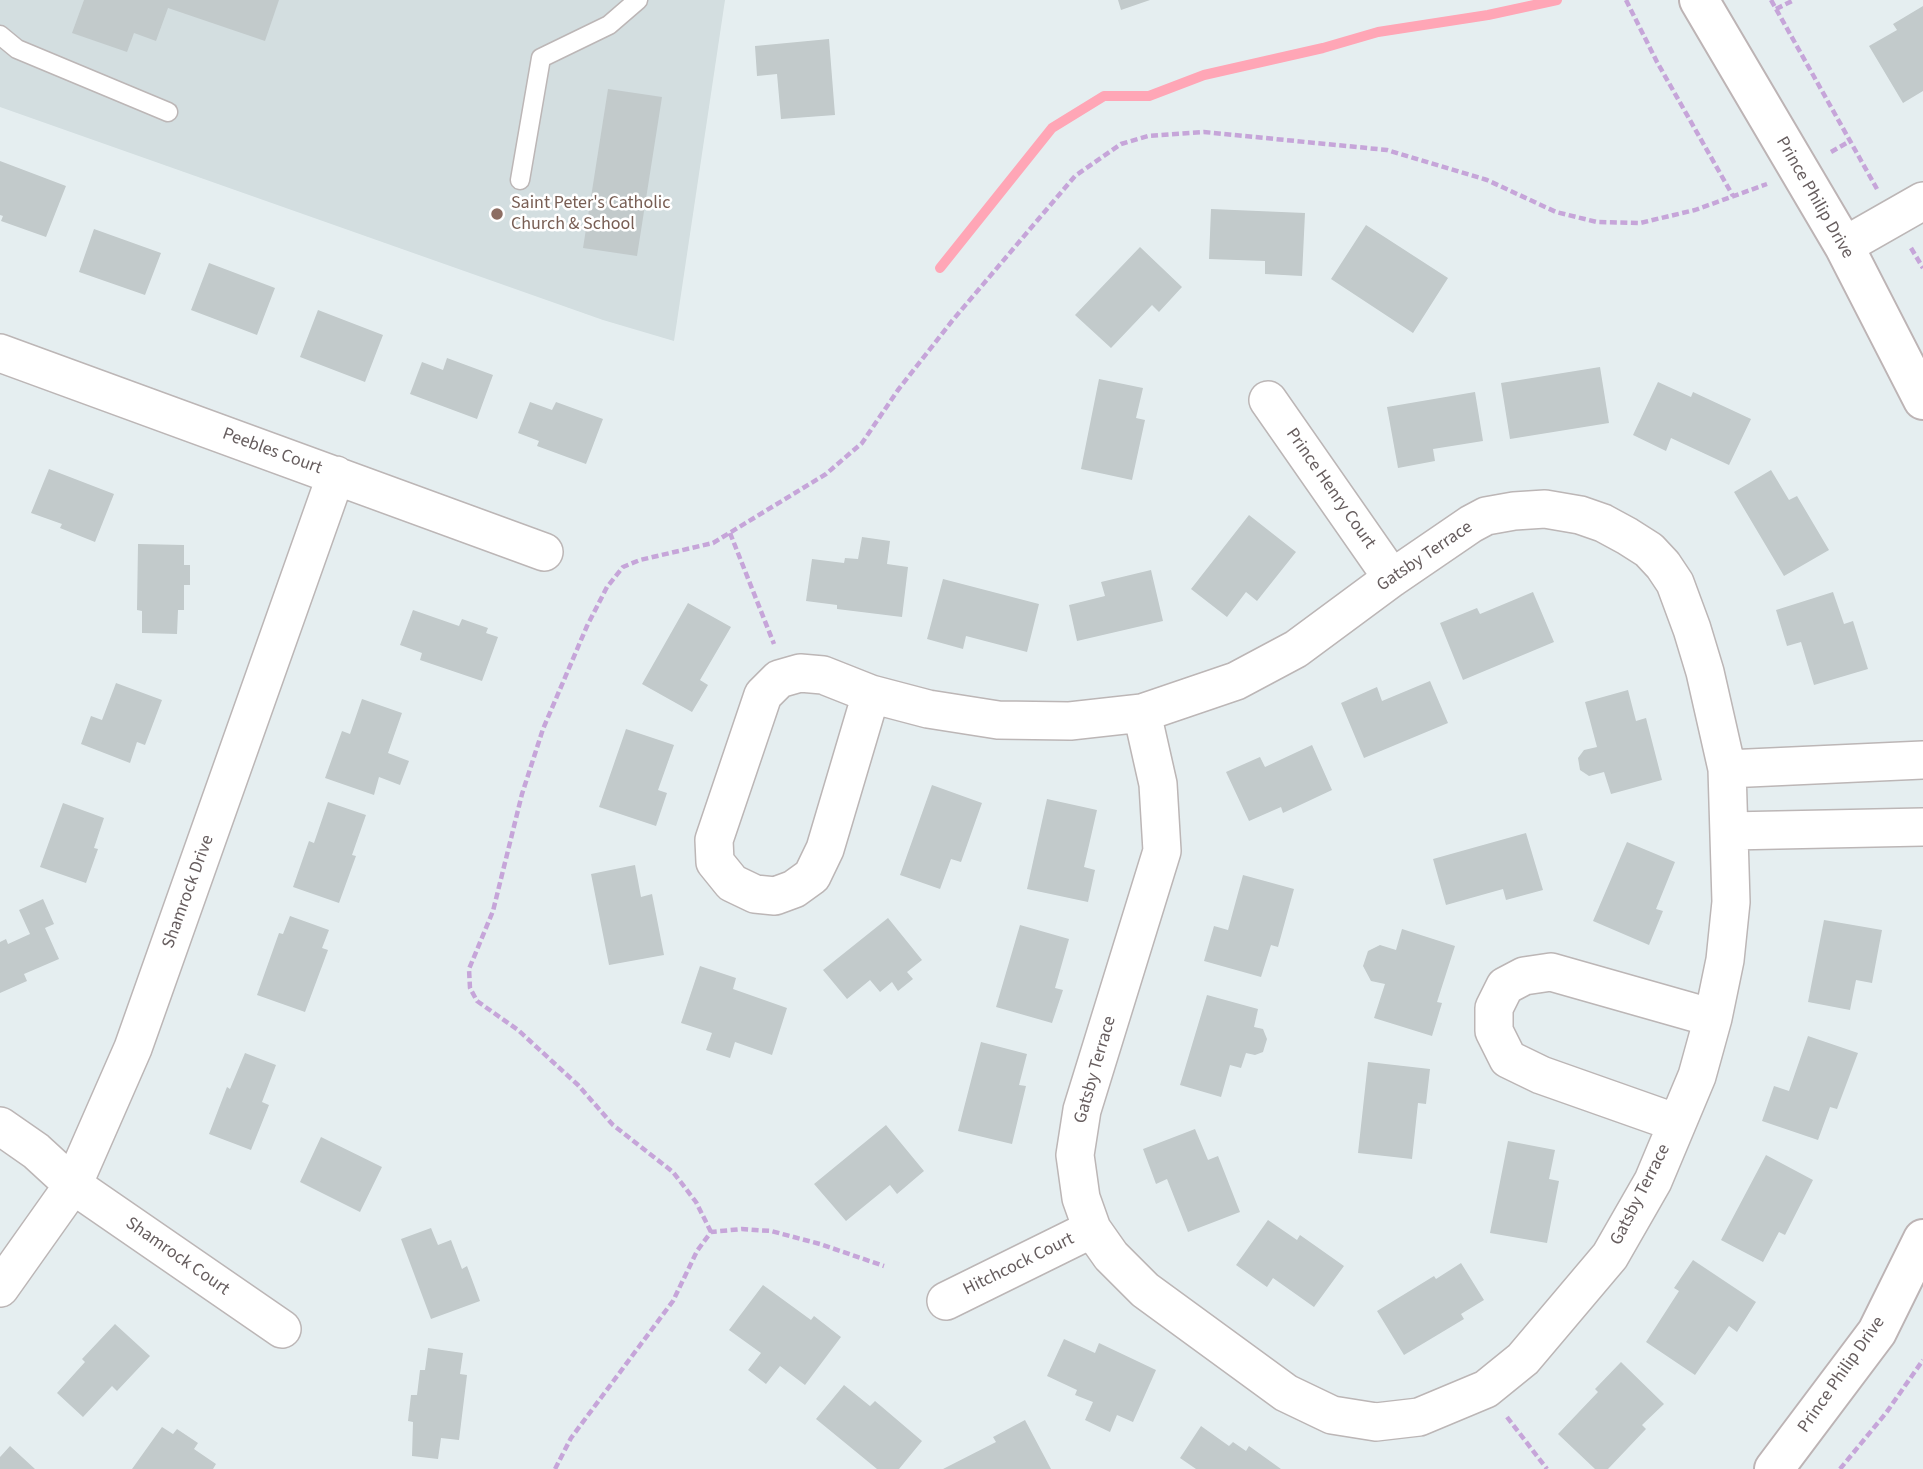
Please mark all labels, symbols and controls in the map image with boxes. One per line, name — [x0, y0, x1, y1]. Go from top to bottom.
street label: Prince Philip Drive — [1770, 133, 1858, 263]
place label: Saint Peter's Catholic Church & School — [511, 193, 670, 235]
marker: Saint Peter's Catholic Church & School — [489, 206, 505, 222]
street label: Peebles Court — [219, 424, 325, 480]
street label: Prince Henry Court — [1280, 424, 1380, 554]
street label: Gatsby Terrace — [1373, 517, 1477, 597]
street label: Shamrock Drive — [159, 832, 219, 952]
street label: Gatsby Terrace — [1070, 1014, 1122, 1126]
street label: Gatsby Terrace — [1606, 1141, 1676, 1249]
street label: Shamrock Court — [121, 1213, 233, 1301]
street label: Hitchcock Court — [960, 1229, 1078, 1301]
street label: Prince Philip Drive — [1794, 1313, 1890, 1437]

